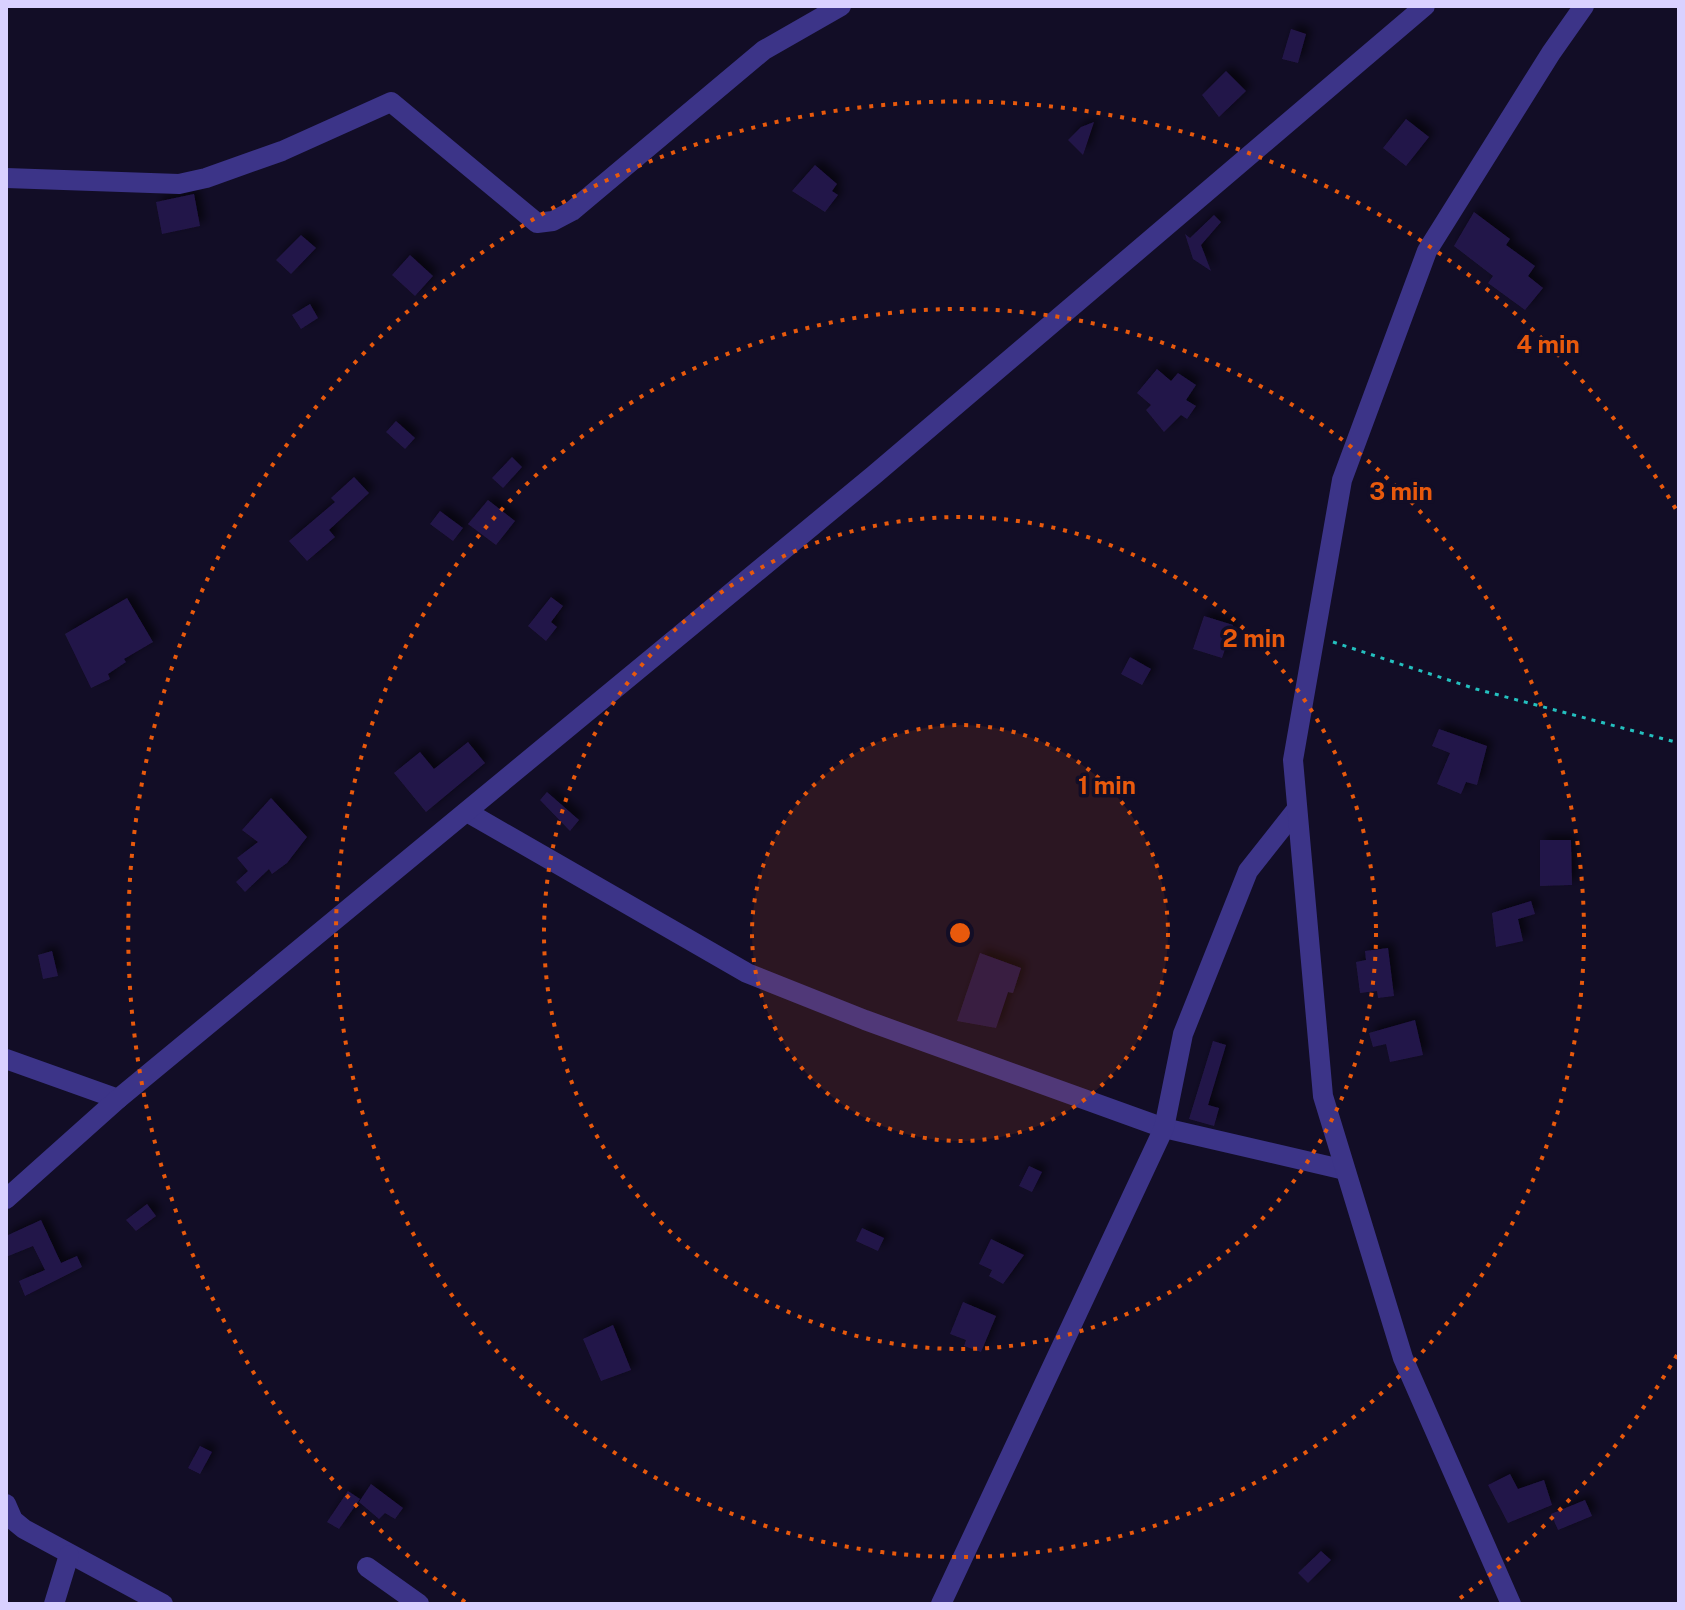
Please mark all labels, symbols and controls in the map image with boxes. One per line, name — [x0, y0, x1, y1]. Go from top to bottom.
text: 4 min — [1516, 330, 1580, 358]
text: 3 min — [1369, 477, 1433, 505]
text: 2 min — [1223, 624, 1285, 652]
text: 1 min — [1078, 771, 1136, 799]
centre of rings — [946, 919, 974, 947]

